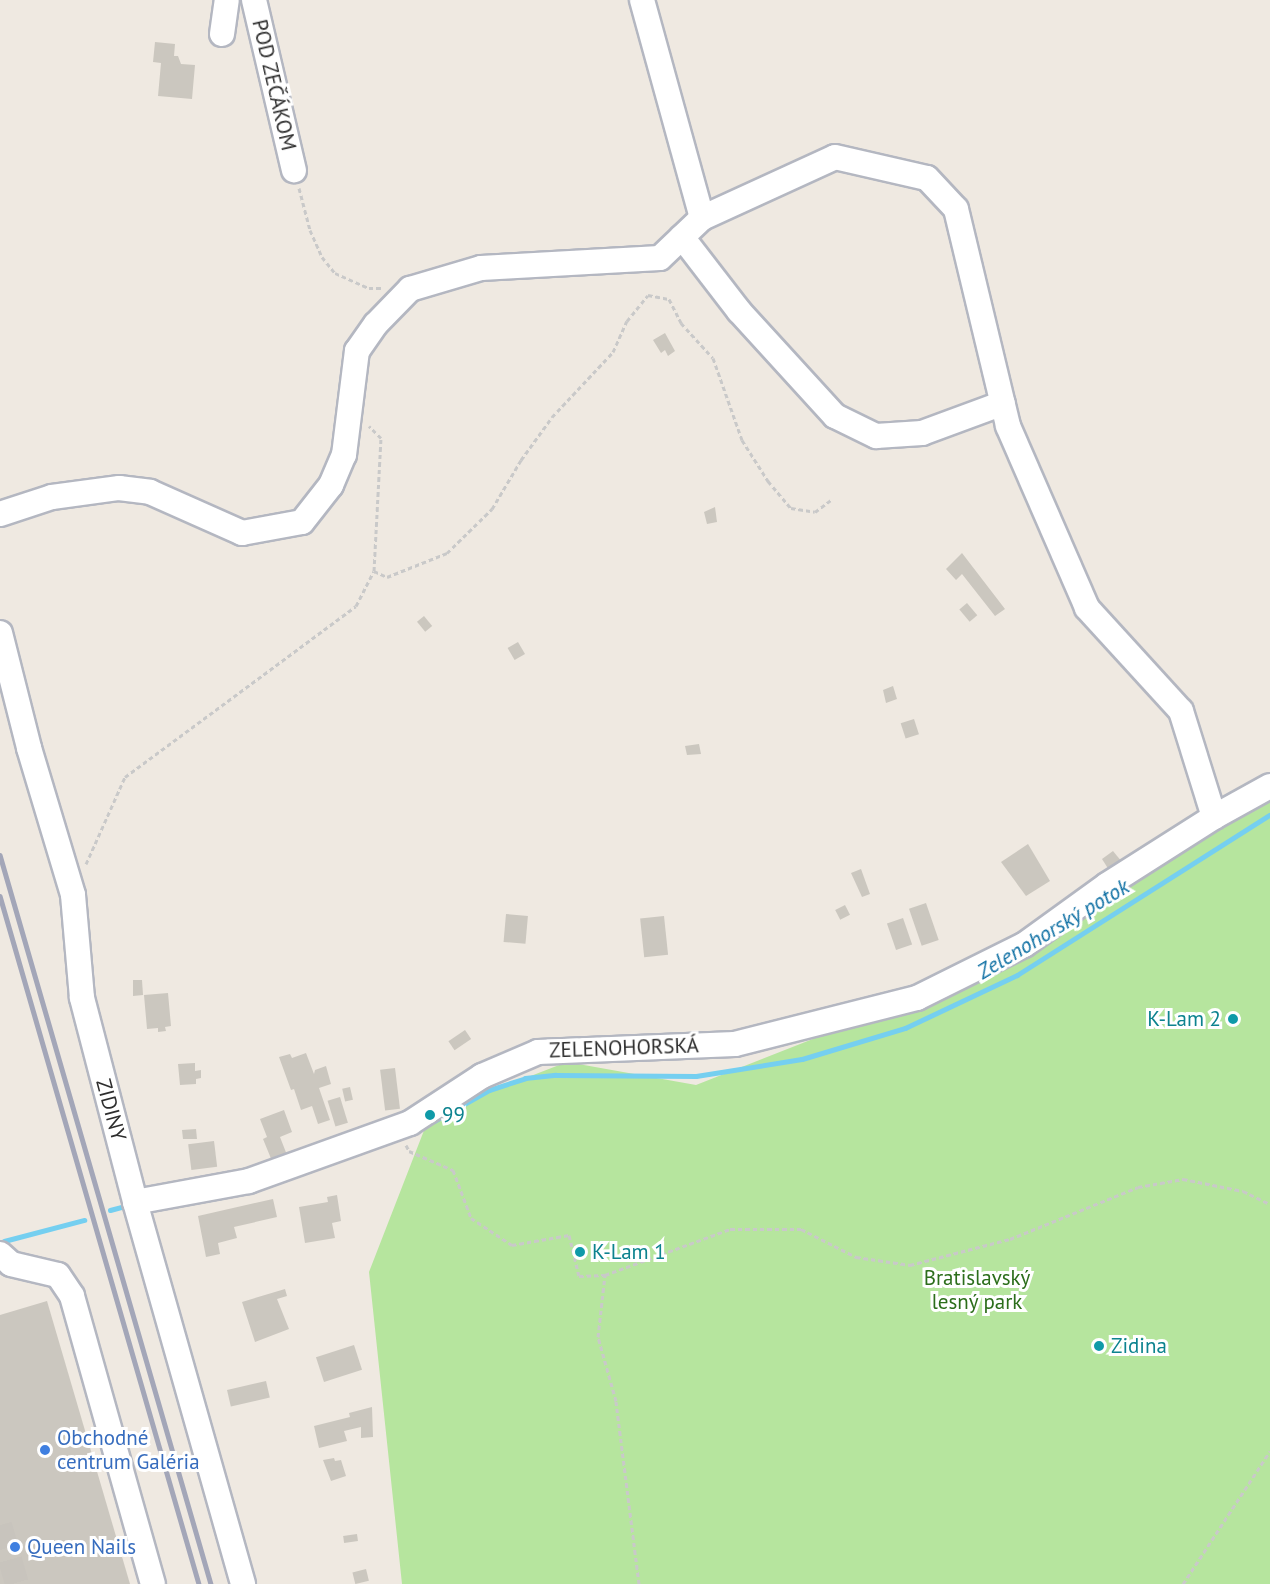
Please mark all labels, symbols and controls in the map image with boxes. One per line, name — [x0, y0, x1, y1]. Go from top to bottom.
street label: POD ZEČÁKOM — [247, 17, 301, 153]
water label: Zelenohorský potok — [972, 873, 1134, 985]
place label: K-Lam 2 — [1147, 1006, 1221, 1032]
marker: K-Lam 2 — [1226, 1012, 1240, 1026]
street label: ZELENOHORSKÁ — [549, 1033, 699, 1063]
street label: ZIDINY — [91, 1076, 131, 1144]
place label: 99 — [442, 1102, 465, 1128]
marker: 99 — [423, 1108, 437, 1122]
place label: K-Lam 1 — [592, 1239, 666, 1265]
marker: K-Lam 1 — [573, 1245, 587, 1259]
park label: Bratislavský lesný park — [924, 1265, 1030, 1315]
place label: Zidina — [1111, 1333, 1167, 1359]
marker: Zidina — [1092, 1339, 1106, 1353]
place label: Obchodné centrum Galéria — [57, 1425, 200, 1475]
marker: Obchodné centrum Galéria — [38, 1443, 52, 1457]
place label: Queen Nails — [27, 1534, 136, 1560]
marker: Queen Nails — [8, 1540, 22, 1554]

